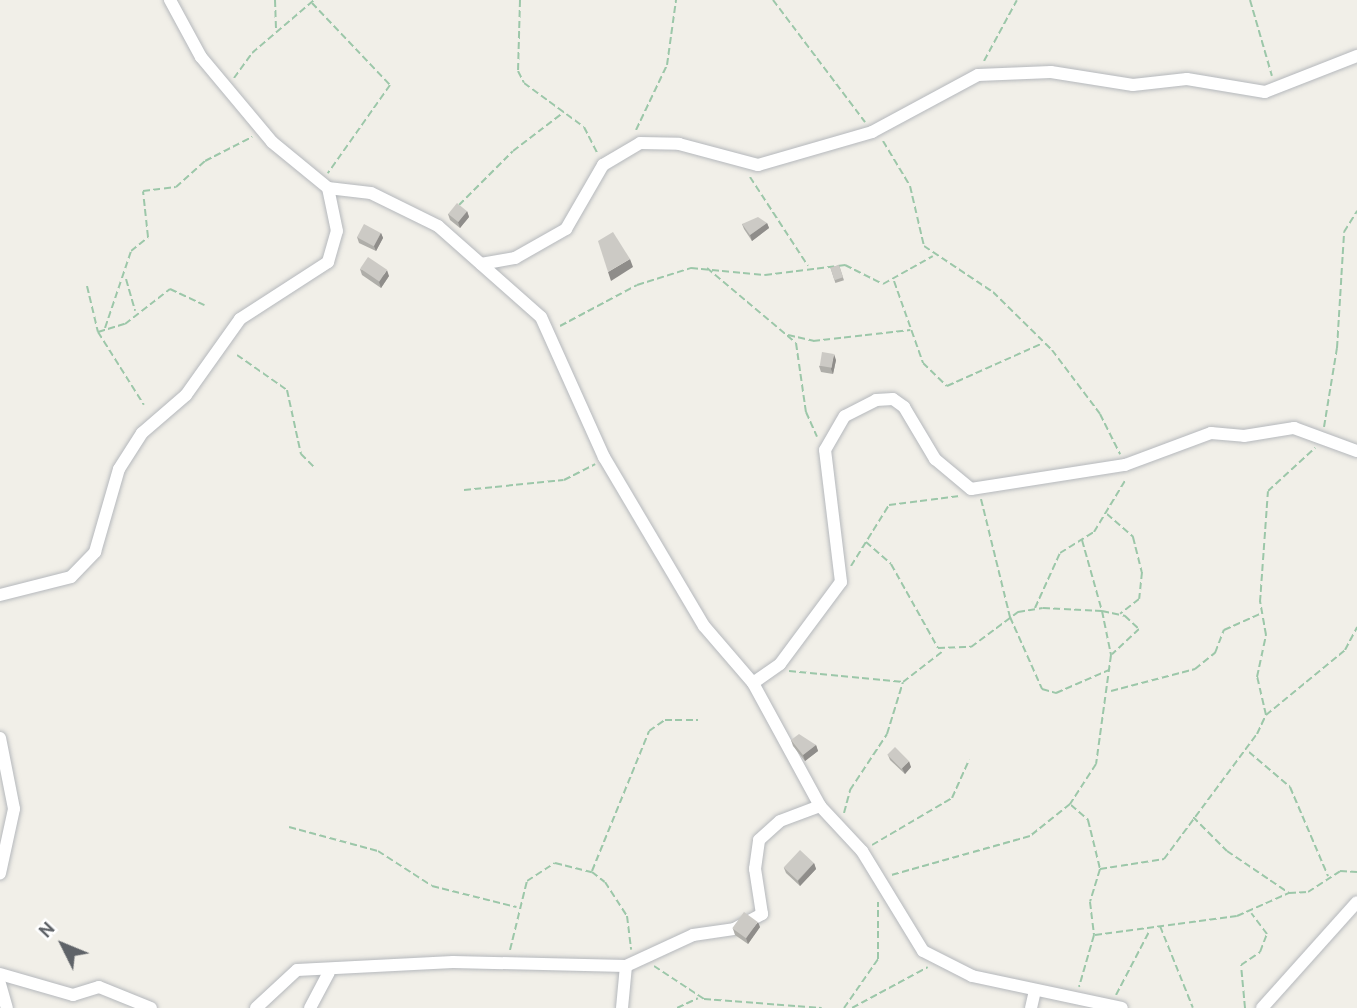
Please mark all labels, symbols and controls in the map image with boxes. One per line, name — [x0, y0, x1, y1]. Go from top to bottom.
north arrow — [28, 910, 98, 980]
text: N — [34, 918, 61, 944]

